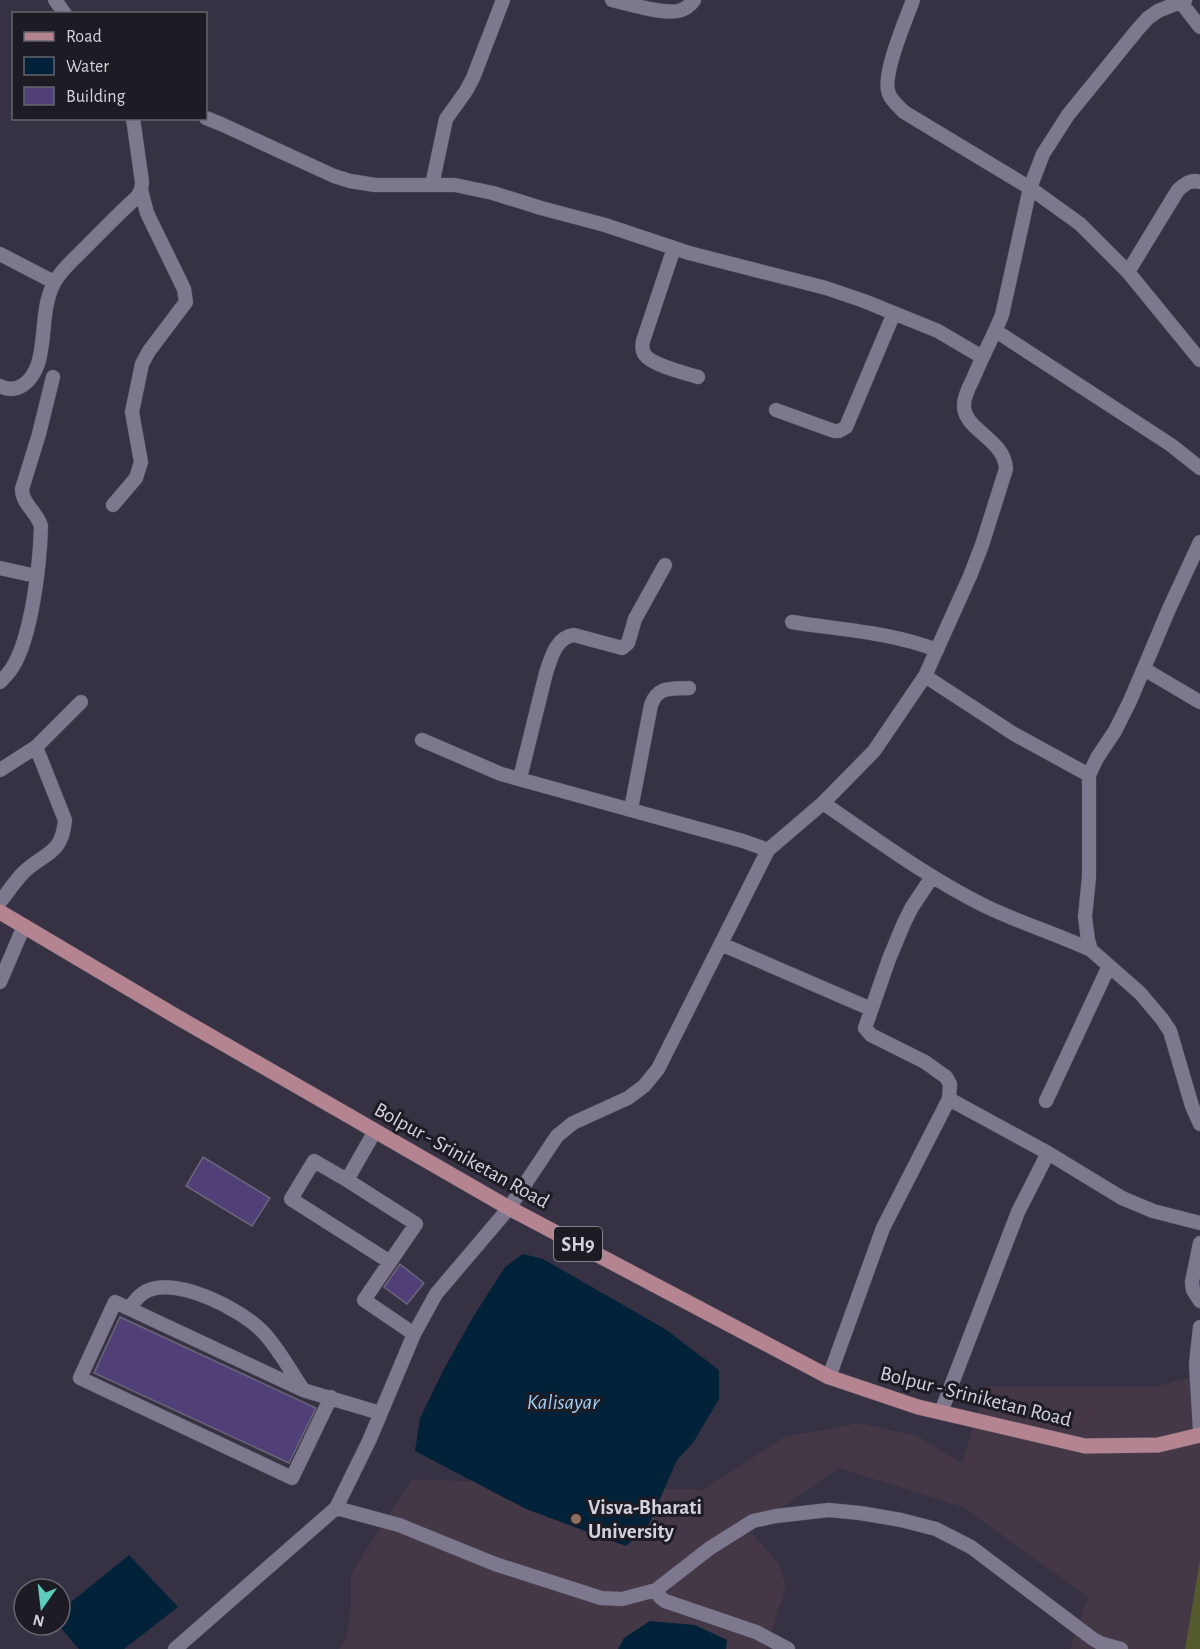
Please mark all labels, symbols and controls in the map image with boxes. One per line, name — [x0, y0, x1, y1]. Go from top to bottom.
legend — [12, 12, 207, 120]
text: Road — [66, 28, 102, 46]
text: Water — [66, 58, 109, 76]
text: Building — [66, 88, 126, 106]
street label: Bolpur - Sriniketan Road — [371, 1099, 553, 1212]
road number: SH9 — [554, 1227, 602, 1261]
street label: Bolpur - Sriniketan Road — [878, 1363, 1074, 1430]
water label: Kalisayar — [527, 1391, 600, 1413]
place label: Visva-Bharati University — [588, 1497, 702, 1542]
marker: Visva-Bharati University — [569, 1512, 583, 1526]
north arrow — [12, 1577, 72, 1637]
text: N — [31, 1611, 46, 1630]

